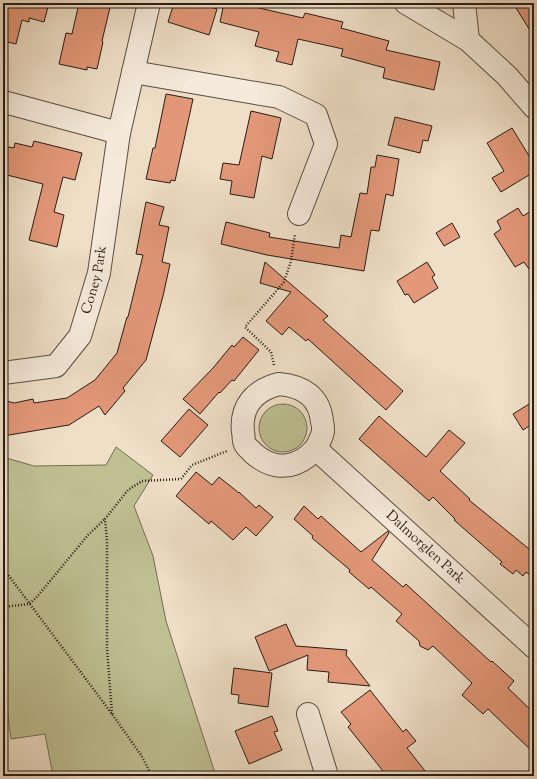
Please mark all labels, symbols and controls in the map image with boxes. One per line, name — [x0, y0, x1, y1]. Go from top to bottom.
street label: Coney Park — [77, 244, 113, 317]
street label: Dalmorglen Park — [381, 506, 469, 589]

